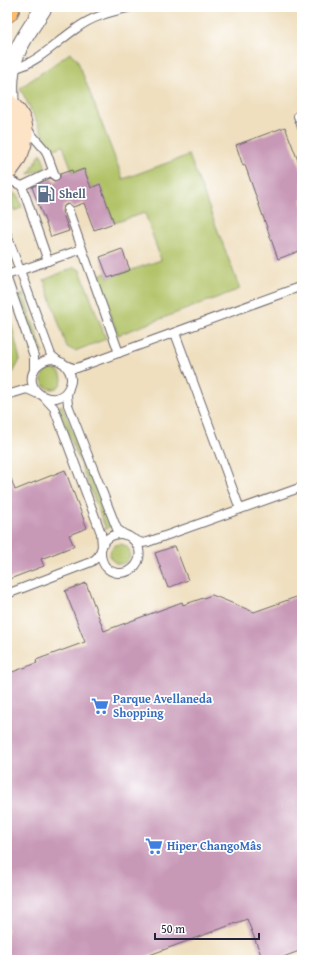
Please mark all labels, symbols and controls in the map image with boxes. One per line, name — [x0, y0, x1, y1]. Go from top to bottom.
fuel station icon: Shell — [36, 184, 56, 204]
place label: Shell — [59, 185, 86, 202]
place label: Parque Avellaneda Shopping — [113, 690, 213, 721]
supermarket icon: Parque Avellaneda Shopping — [90, 696, 110, 716]
supermarket icon: Hiper ChangoMâs — [144, 836, 164, 856]
place label: Hiper ChangoMâs — [167, 837, 261, 854]
scale bar — [155, 915, 259, 941]
text: 50 m — [161, 920, 185, 937]

